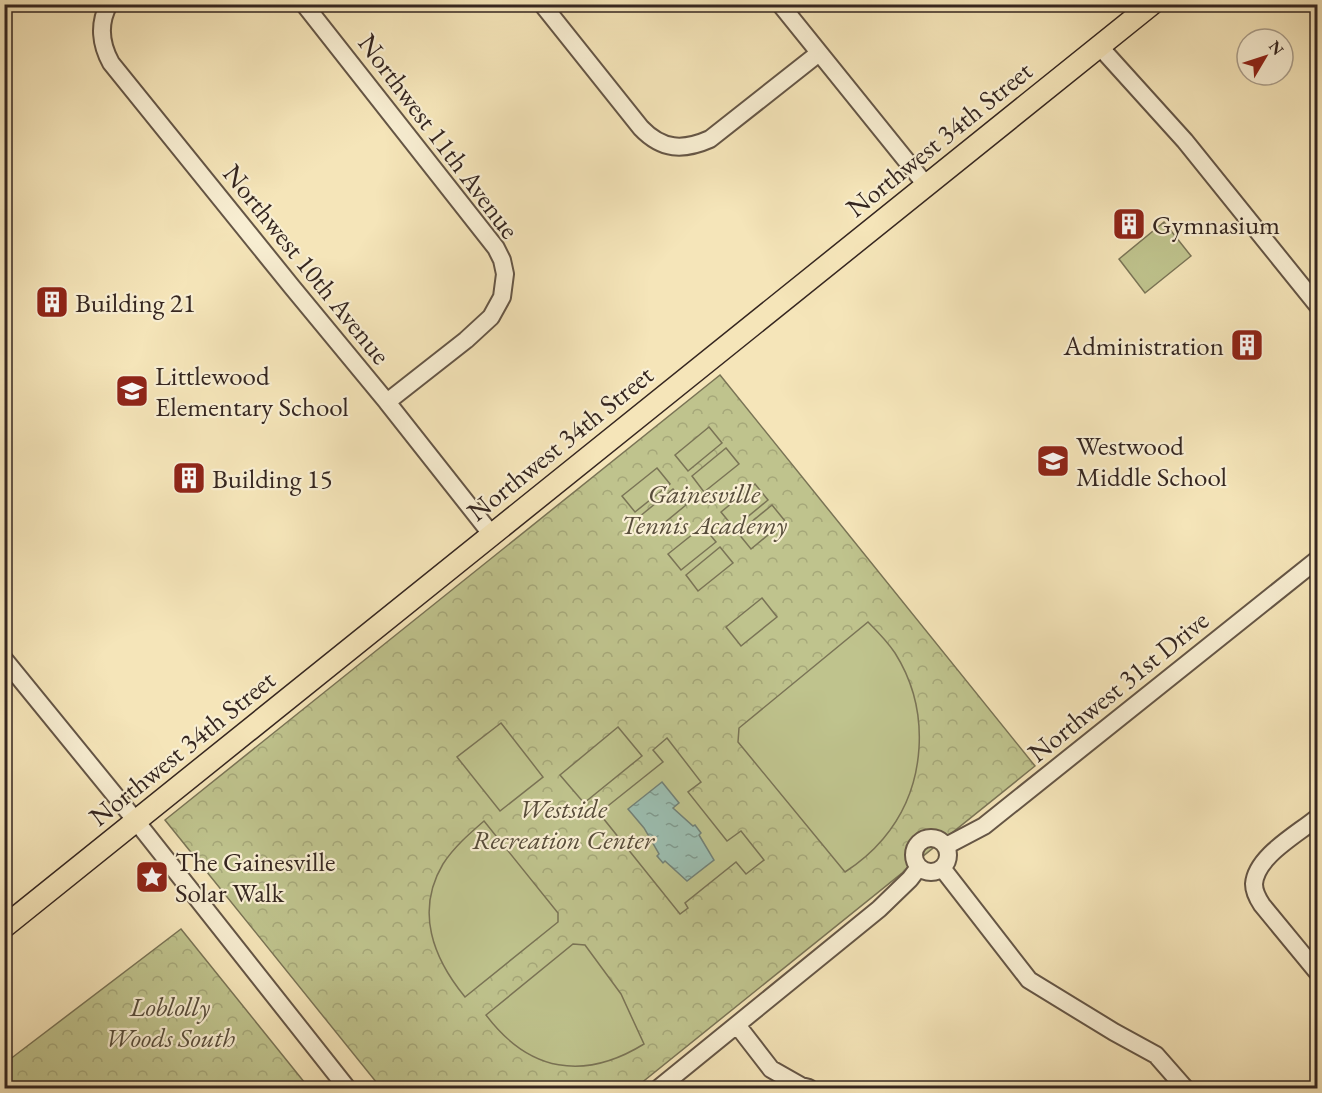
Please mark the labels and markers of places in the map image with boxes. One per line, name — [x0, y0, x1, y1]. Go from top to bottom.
building icon: Gymnasium — [1111, 206, 1147, 242]
place label: Gymnasium — [1152, 207, 1280, 242]
building icon: Building 21 — [34, 284, 70, 320]
place label: Building 21 — [75, 285, 196, 320]
building icon: Administration — [1229, 327, 1265, 363]
place label: Administration — [1062, 328, 1224, 363]
place label: Littlewood Elementary School — [155, 358, 349, 424]
school or university icon: Littlewood Elementary School — [114, 373, 150, 409]
place label: Westwood Middle School — [1076, 428, 1227, 494]
school or university icon: Westwood Middle School — [1035, 443, 1071, 479]
building icon: Building 15 — [171, 460, 207, 496]
place label: Building 15 — [212, 461, 333, 496]
place label: The Gainesville Solar Walk — [175, 844, 335, 910]
place icon: The Gainesville Solar Walk — [134, 859, 170, 895]

